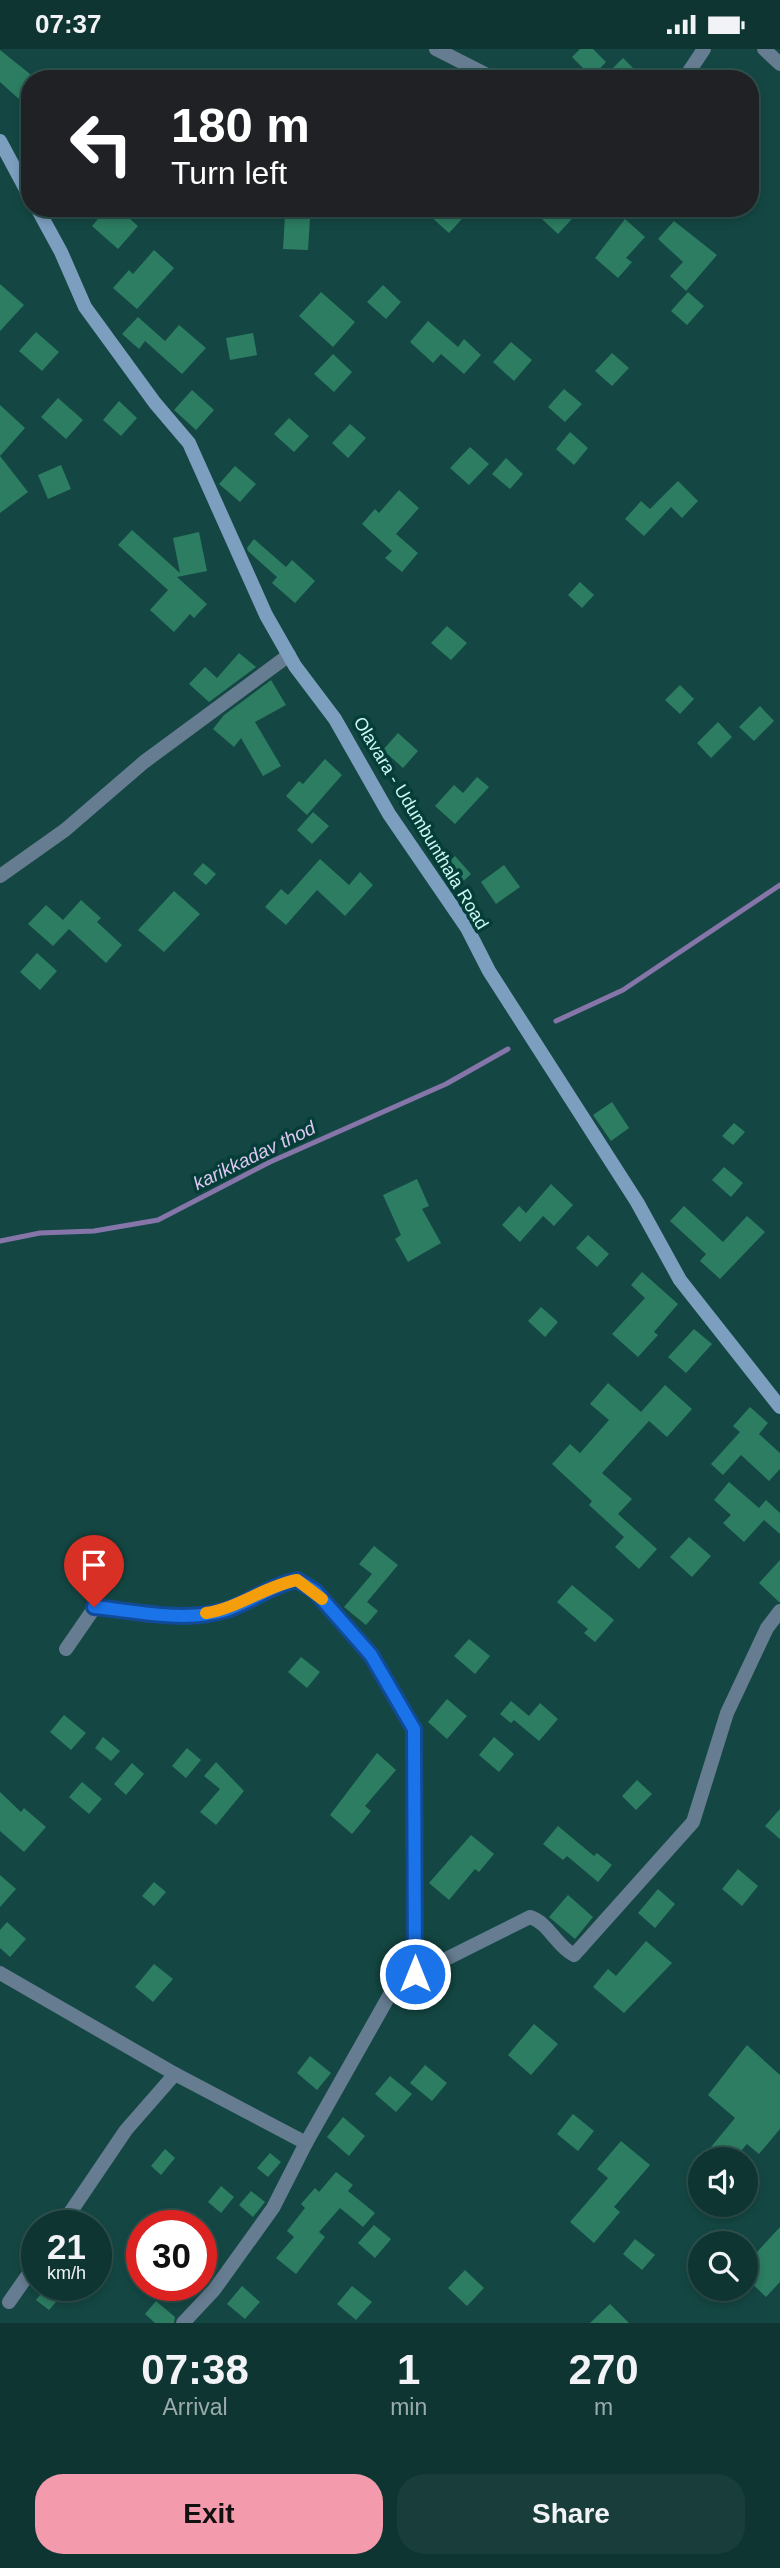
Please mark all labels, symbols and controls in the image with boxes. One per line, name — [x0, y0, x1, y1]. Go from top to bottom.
text: 07:37 — [35, 9, 102, 39]
icon: left — [56, 98, 147, 189]
text: 180 m — [171, 98, 310, 152]
text: Turn left — [171, 155, 287, 191]
street label: Olavara - Udumbunthala Road — [350, 713, 492, 933]
water label: karikkadav thod — [190, 1116, 320, 1194]
pin — [64, 1535, 124, 1607]
icon: arrive — [75, 1546, 113, 1584]
position arrow — [378, 1937, 452, 2011]
map controls — [688, 2147, 758, 2301]
button: sound — [688, 2147, 758, 2217]
speed limit sign: 30 — [126, 2210, 217, 2301]
text: 21 — [47, 2227, 86, 2266]
button: search — [688, 2231, 758, 2301]
text: km/h — [47, 2263, 86, 2283]
text: 07:38 — [141, 2346, 249, 2393]
text: 1 — [397, 2346, 420, 2393]
text: 270 — [569, 2346, 639, 2393]
text: Arrival — [162, 2394, 228, 2420]
text: min — [390, 2394, 427, 2420]
text: m — [594, 2394, 613, 2420]
button: Exit — [35, 2474, 383, 2554]
button: Share — [397, 2474, 745, 2554]

